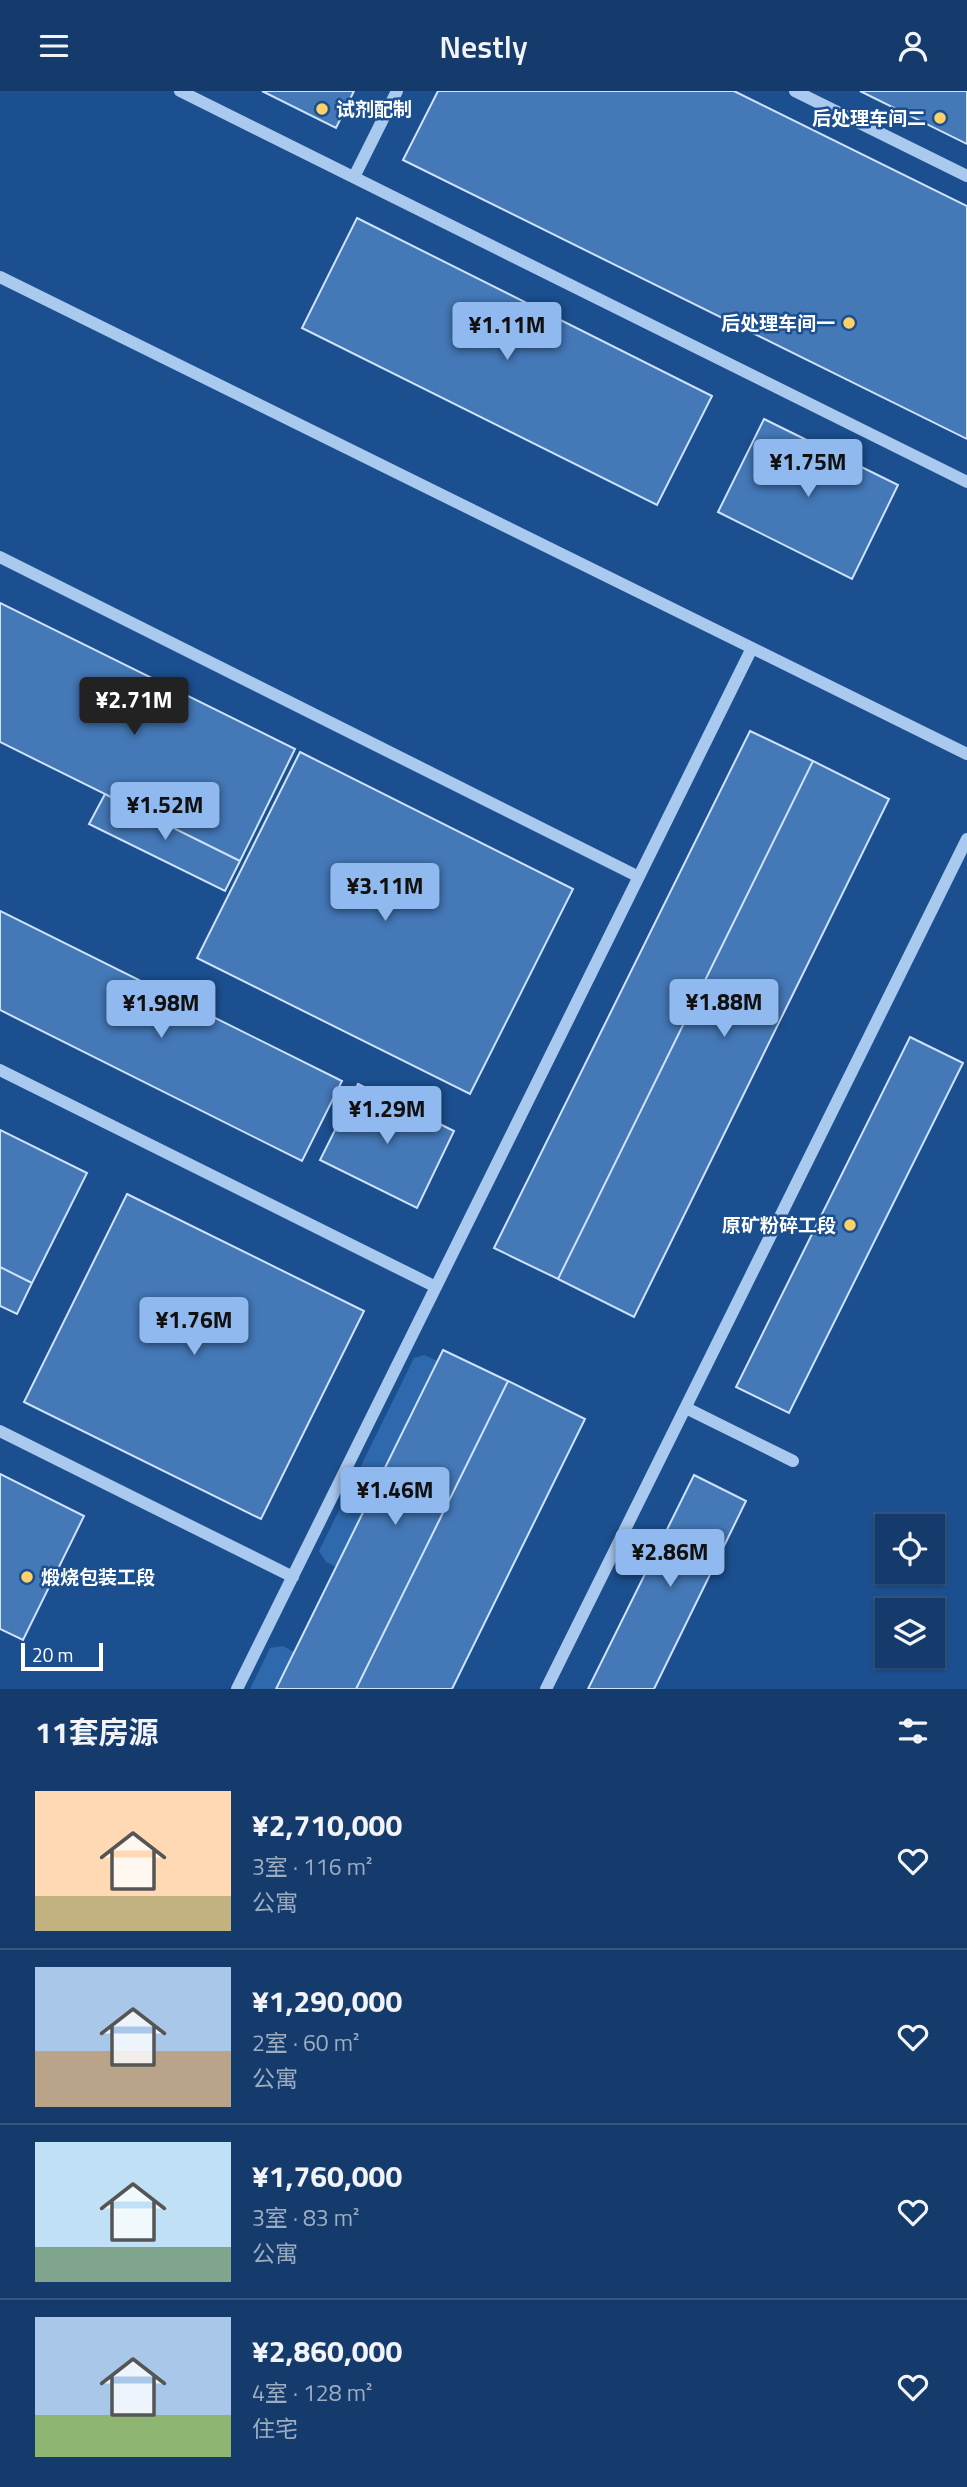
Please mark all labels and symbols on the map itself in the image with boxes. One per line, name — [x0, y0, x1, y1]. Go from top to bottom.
place label: 试剂配制 — [336, 94, 412, 123]
marker: 试剂配制 — [314, 101, 330, 117]
place label: 后处理车间二 — [812, 103, 926, 132]
marker: 后处理车间二 — [932, 110, 948, 126]
pin: ¥1.11M — [450, 303, 564, 362]
place label: 后处理车间一 — [721, 308, 835, 337]
marker: 后处理车间一 — [841, 315, 857, 331]
pin: ¥1.75M — [751, 439, 865, 499]
pin: ¥2.71M — [77, 677, 191, 737]
pin: ¥1.52M — [108, 783, 222, 842]
pin: ¥3.11M — [328, 863, 442, 923]
pin: ¥1.88M — [667, 979, 781, 1039]
pin: ¥1.98M — [104, 981, 218, 1040]
pin: ¥1.29M — [330, 1087, 444, 1146]
place label: 原矿粉碎工段 — [722, 1210, 836, 1239]
marker: 原矿粉碎工段 — [842, 1217, 858, 1233]
pin: ¥1.76M — [137, 1297, 251, 1357]
pin: ¥1.46M — [338, 1467, 452, 1527]
pin: ¥2.86M — [613, 1529, 727, 1589]
place label: 煅烧包装工段 — [41, 1562, 155, 1591]
marker: 煅烧包装工段 — [19, 1569, 35, 1585]
scale bar — [21, 1640, 103, 1672]

